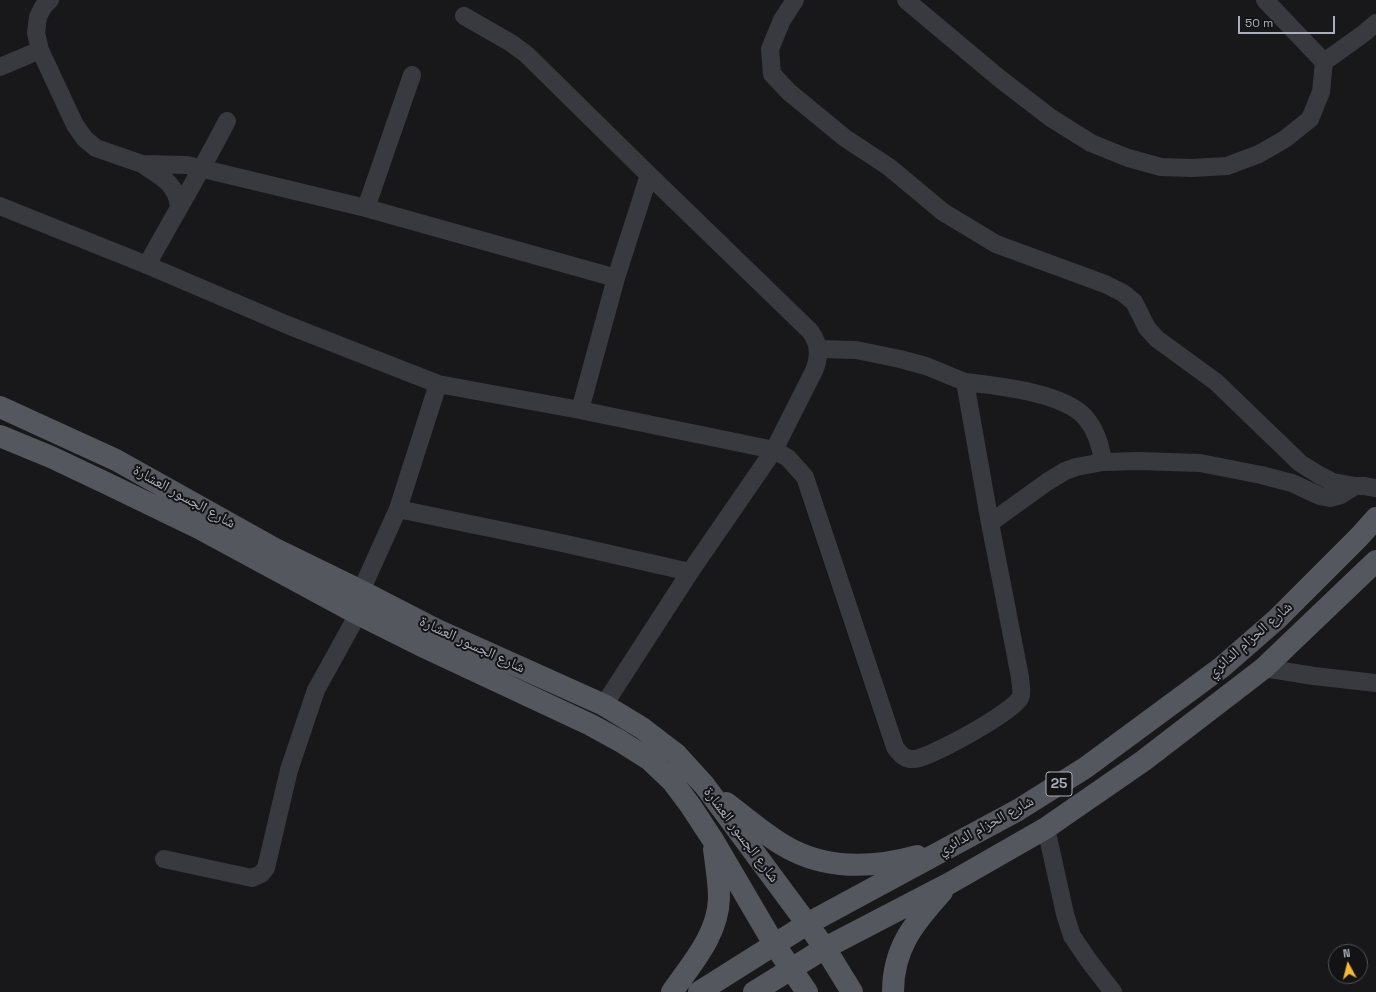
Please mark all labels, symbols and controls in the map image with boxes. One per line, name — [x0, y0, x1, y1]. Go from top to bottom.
scale bar — [1240, 8, 1337, 34]
text: 50 m — [1245, 15, 1273, 31]
street label: شارع الجسور العشارة — [130, 461, 238, 533]
street label: شارع الحزام الدائري — [1204, 598, 1296, 682]
street label: شارع الجسور العشارة — [416, 613, 528, 677]
road number: 25 — [1046, 772, 1072, 796]
street label: شارع الجسور العشارة — [699, 784, 783, 886]
street label: شارع الحزام الدائري — [935, 792, 1037, 860]
north arrow — [1328, 944, 1368, 984]
text: N — [1342, 946, 1351, 960]

